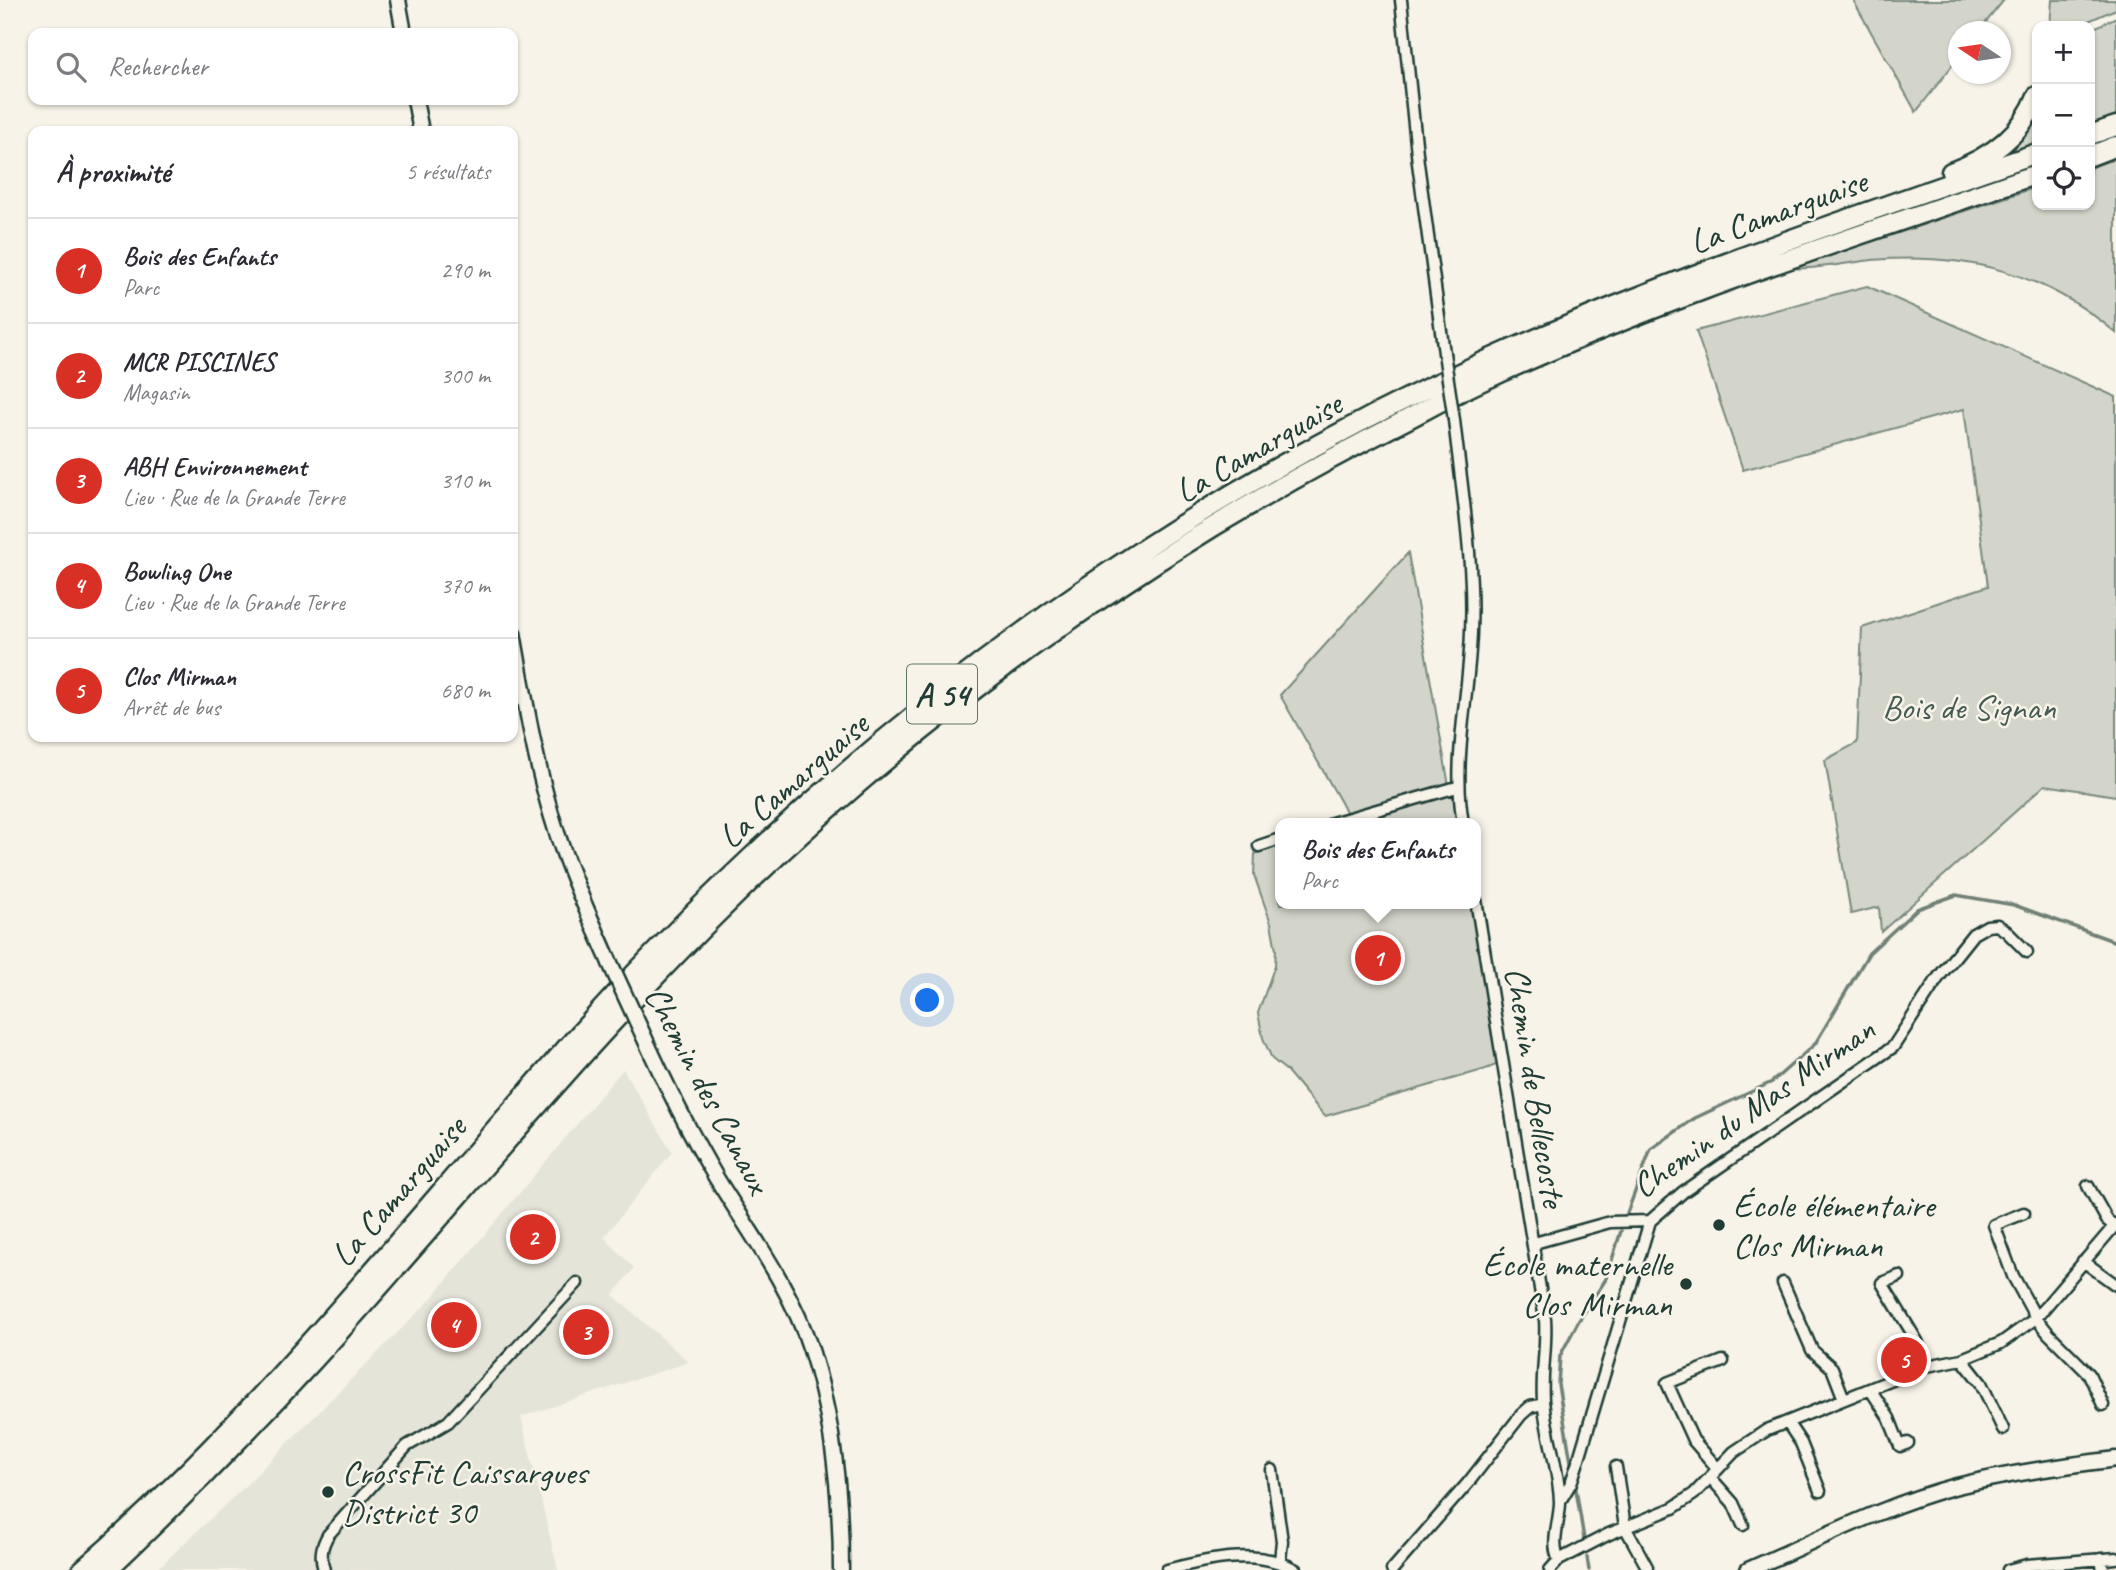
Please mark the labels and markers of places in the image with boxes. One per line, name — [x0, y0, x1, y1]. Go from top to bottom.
pin: 1 — [1355, 932, 1401, 984]
place label: École élémentaire Clos Mirman — [1733, 1183, 1937, 1268]
pin: 2 — [510, 1211, 556, 1263]
marker: École élémentaire Clos Mirman — [1711, 1217, 1727, 1233]
place label: École maternelle Clos Mirman — [1482, 1242, 1675, 1327]
marker: École maternelle Clos Mirman — [1678, 1276, 1694, 1292]
pin: 4 — [431, 1299, 477, 1351]
pin: 3 — [563, 1306, 609, 1358]
pin: 5 — [1881, 1334, 1927, 1386]
place label: CrossFit Caissargues District 30 — [342, 1450, 590, 1535]
marker: CrossFit Caissargues District 30 — [320, 1484, 336, 1500]

